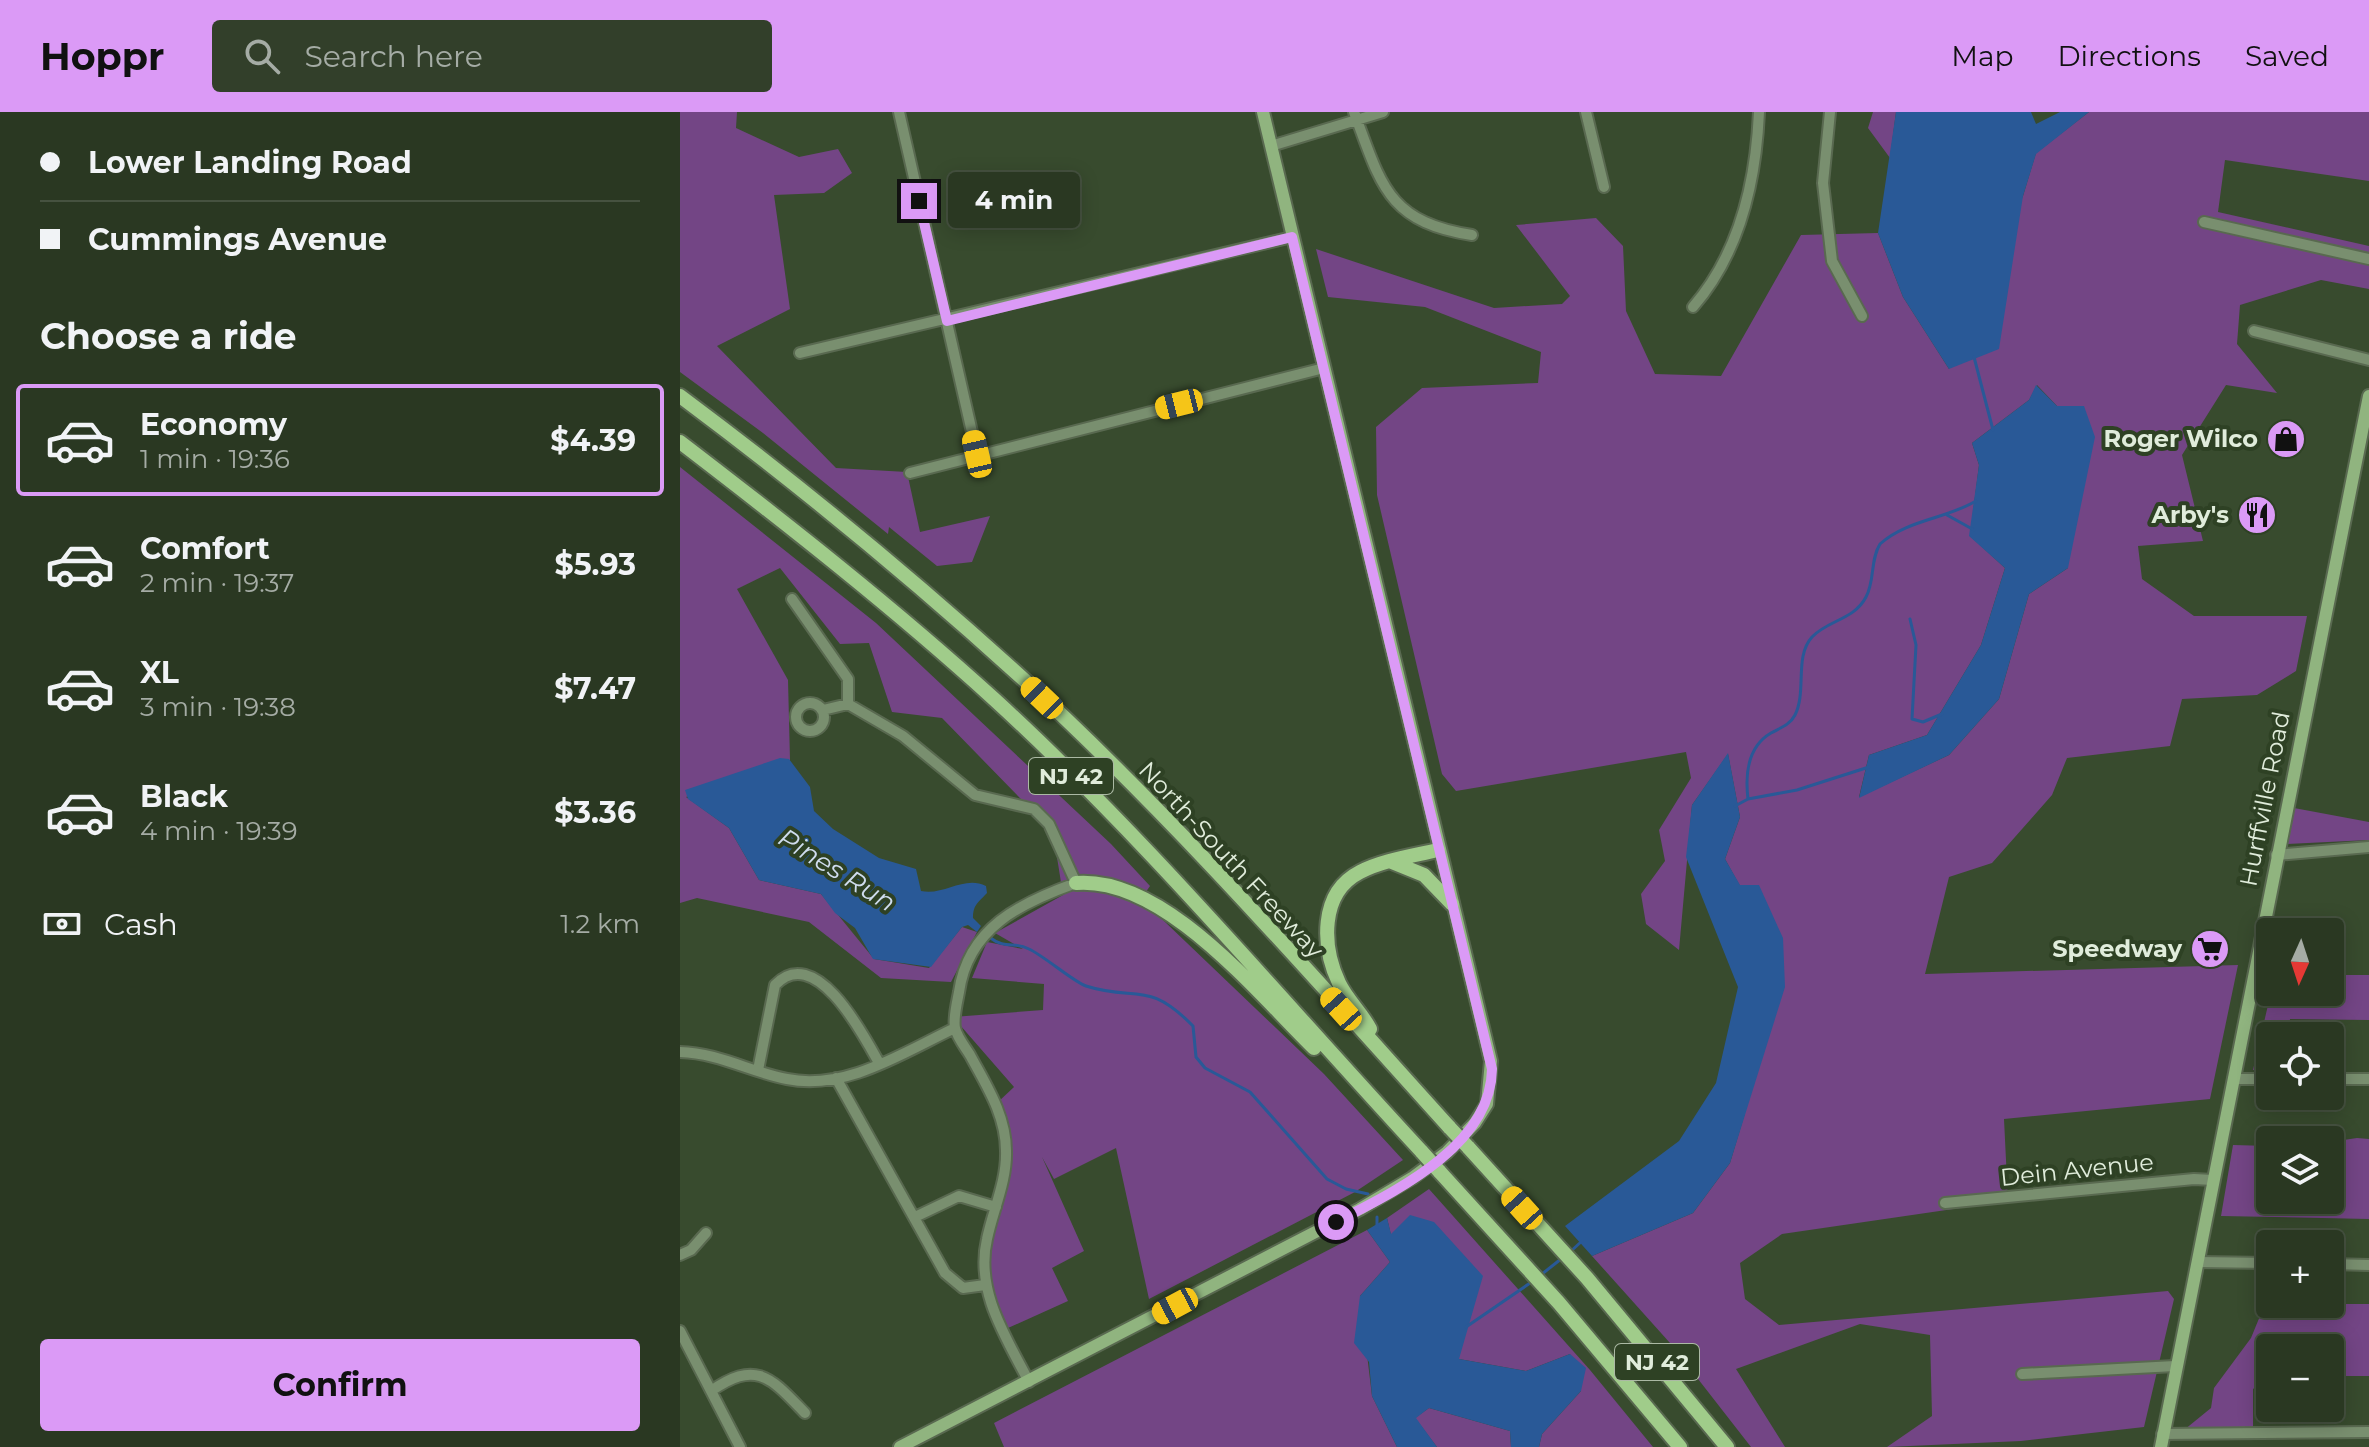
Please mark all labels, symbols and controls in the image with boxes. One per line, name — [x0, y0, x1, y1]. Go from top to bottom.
search box — [212, 20, 772, 92]
text: Hoppr — [40, 33, 164, 80]
icon: search — [240, 34, 284, 78]
text: Search here — [304, 38, 483, 75]
text: Map — [1951, 39, 2013, 73]
text: Directions — [2057, 39, 2201, 73]
text: Saved — [2245, 39, 2329, 73]
text: Lower Landing Road — [88, 144, 412, 181]
callout: 4 min — [947, 173, 1079, 229]
route end — [901, 183, 937, 219]
text: 4 min — [975, 184, 1053, 216]
text: Cummings Avenue — [88, 221, 387, 258]
text: Choose a ride — [40, 314, 297, 358]
car — [1153, 387, 1205, 421]
icon: car — [44, 404, 116, 476]
text: Economy — [140, 406, 287, 443]
shop icon: Roger Wilco — [2265, 418, 2307, 460]
text: $4.39 — [550, 422, 636, 459]
place label: Roger Wilco — [2104, 424, 2258, 453]
car — [960, 428, 994, 480]
text: 1 min · 19:36 — [140, 443, 290, 475]
restaurant icon: Arby's — [2236, 494, 2278, 536]
place label: Arby's — [2151, 500, 2229, 529]
icon: car — [44, 528, 116, 600]
text: Comfort — [140, 530, 270, 567]
text: $5.93 — [555, 546, 636, 583]
text: 2 min · 19:37 — [140, 567, 294, 599]
icon: car — [44, 652, 116, 724]
text: XL — [140, 654, 179, 691]
text: $7.47 — [554, 670, 636, 707]
car — [1016, 673, 1068, 723]
text: 3 min · 19:38 — [140, 691, 296, 723]
street label: Hurffville Road — [2233, 709, 2296, 889]
street label: North-South Freeway — [1133, 755, 1330, 964]
road number: NJ 42 — [1029, 758, 1113, 794]
icon: car — [44, 776, 116, 848]
text: Black — [140, 778, 228, 815]
text: $3.36 — [554, 794, 636, 831]
text: 4 min · 19:39 — [140, 815, 298, 847]
water label: Pines Run — [772, 821, 902, 919]
icon: cash — [40, 902, 84, 946]
text: Cash — [104, 906, 178, 943]
text: 1.2 km — [560, 908, 640, 940]
north arrow — [2256, 918, 2344, 1006]
map controls — [2256, 918, 2344, 1422]
supermarket icon: Speedway — [2189, 928, 2231, 970]
place label: Speedway — [2052, 934, 2183, 963]
car — [1316, 983, 1366, 1035]
button: locate — [2256, 1022, 2344, 1110]
button: layers — [2256, 1126, 2344, 1214]
street label: Dein Avenue — [1999, 1147, 2155, 1192]
car — [1497, 1182, 1547, 1234]
route start — [1318, 1204, 1354, 1240]
button: + — [2256, 1230, 2344, 1318]
car — [1148, 1284, 1202, 1328]
button: − — [2256, 1334, 2344, 1422]
button: Confirm — [40, 1339, 640, 1431]
road number: NJ 42 — [1615, 1344, 1699, 1380]

